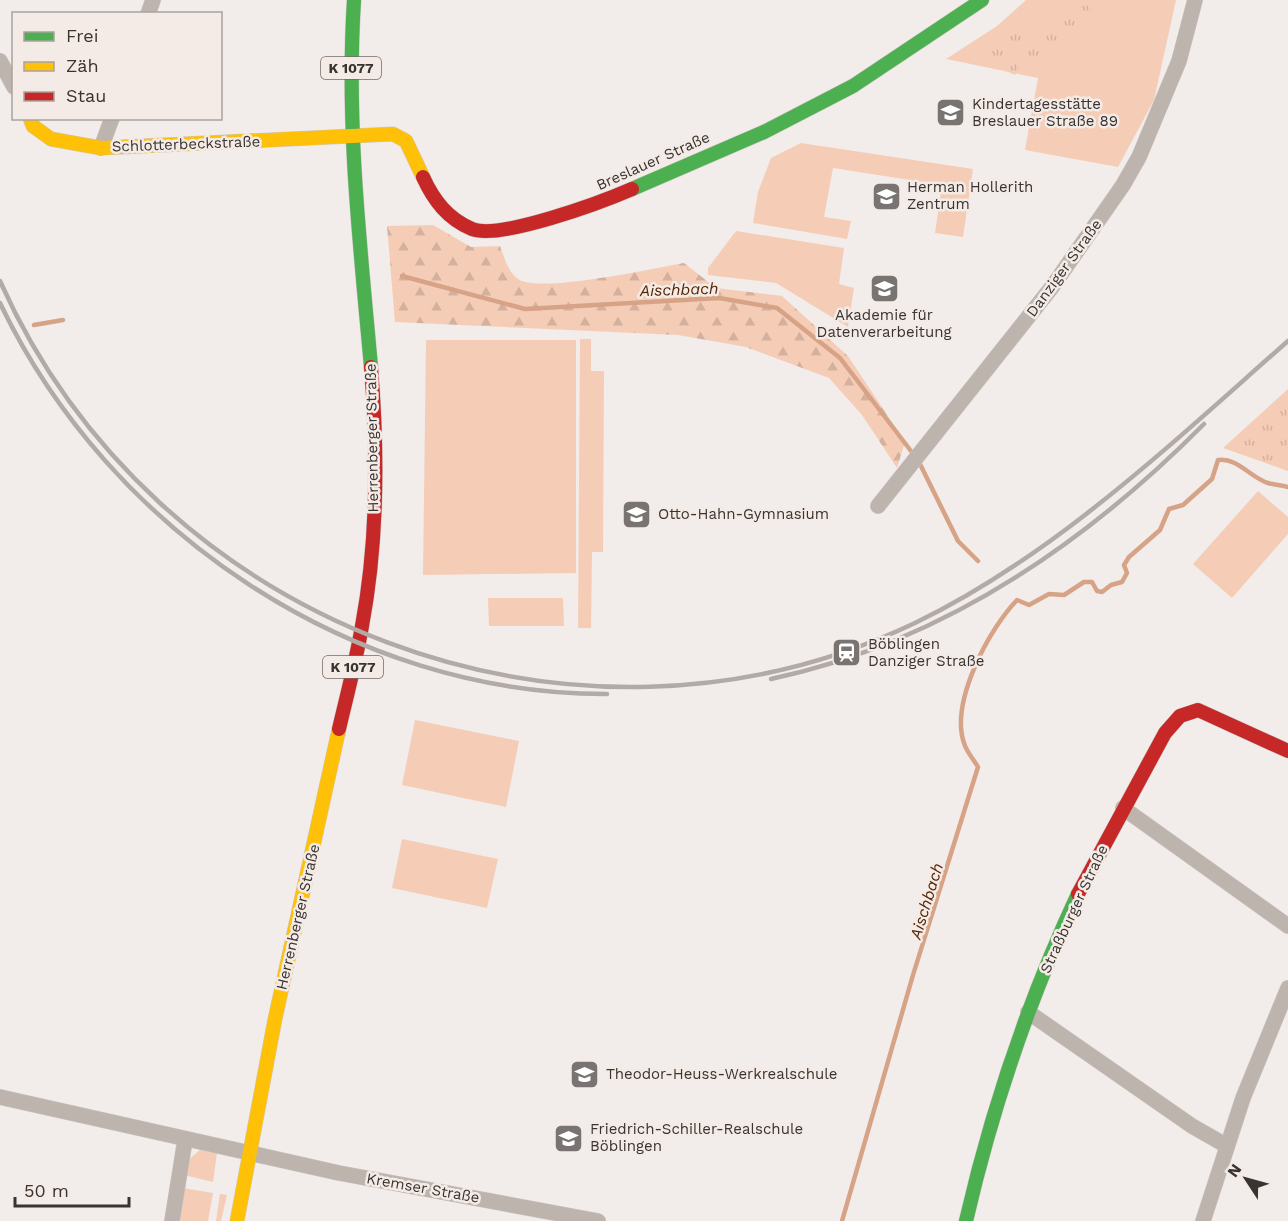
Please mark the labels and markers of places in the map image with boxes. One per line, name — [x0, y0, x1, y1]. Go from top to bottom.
place label: Kindertagesstätte Breslauer Straße 89 — [972, 95, 1118, 130]
school or university icon: Kindertagesstätte Breslauer Straße 89 — [935, 97, 967, 129]
place label: Herman Hollerith Zentrum — [907, 178, 1033, 213]
school or university icon: Herman Hollerith Zentrum — [870, 180, 902, 212]
school or university icon: Akademie für Datenverarbeitung — [868, 272, 900, 304]
place label: Akademie für Datenverarbeitung — [817, 306, 951, 341]
school or university icon: Otto-Hahn-Gymnasium — [621, 498, 653, 530]
place label: Otto-Hahn-Gymnasium — [658, 505, 829, 523]
place label: Böblingen Danziger Straße — [868, 635, 984, 670]
station icon: Böblingen Danziger Straße — [831, 637, 863, 669]
school or university icon: Theodor-Heuss-Werkrealschule — [569, 1058, 601, 1090]
place label: Theodor-Heuss-Werkrealschule — [606, 1065, 837, 1083]
place label: Friedrich-Schiller-Realschule Böblingen — [590, 1120, 803, 1155]
school or university icon: Friedrich-Schiller-Realschule Böblingen — [553, 1122, 585, 1154]

